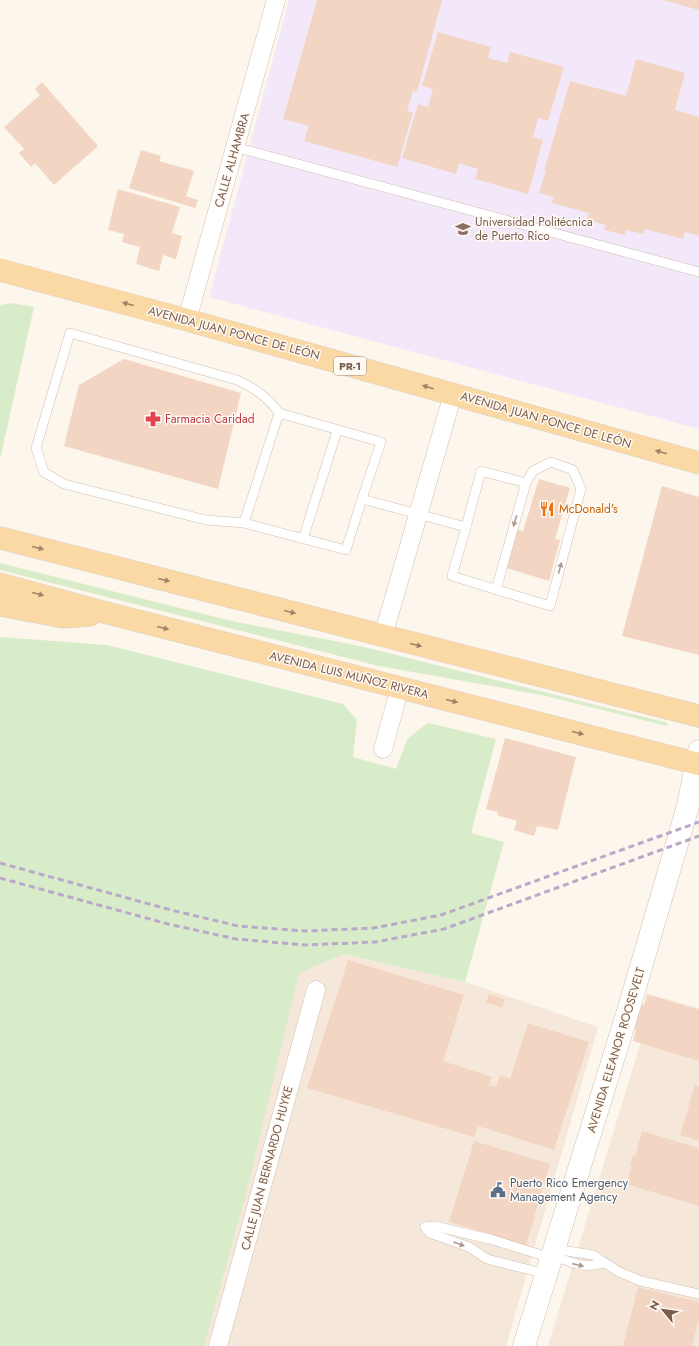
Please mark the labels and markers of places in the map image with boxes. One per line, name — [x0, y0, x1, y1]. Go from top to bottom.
place label: Universidad Politécnica de Puerto Rico — [475, 213, 593, 245]
school or university icon: Universidad Politécnica de Puerto Rico — [454, 220, 472, 238]
pharmacy icon: Farmacia Caridad — [144, 410, 162, 428]
place label: Farmacia Caridad — [165, 410, 255, 428]
restaurant icon: McDonald's — [538, 500, 556, 518]
place label: McDonald's — [559, 500, 618, 518]
place label: Puerto Rico Emergency Management Agency — [510, 1174, 629, 1206]
public building icon: Puerto Rico Emergency Management Agency — [489, 1181, 507, 1199]

